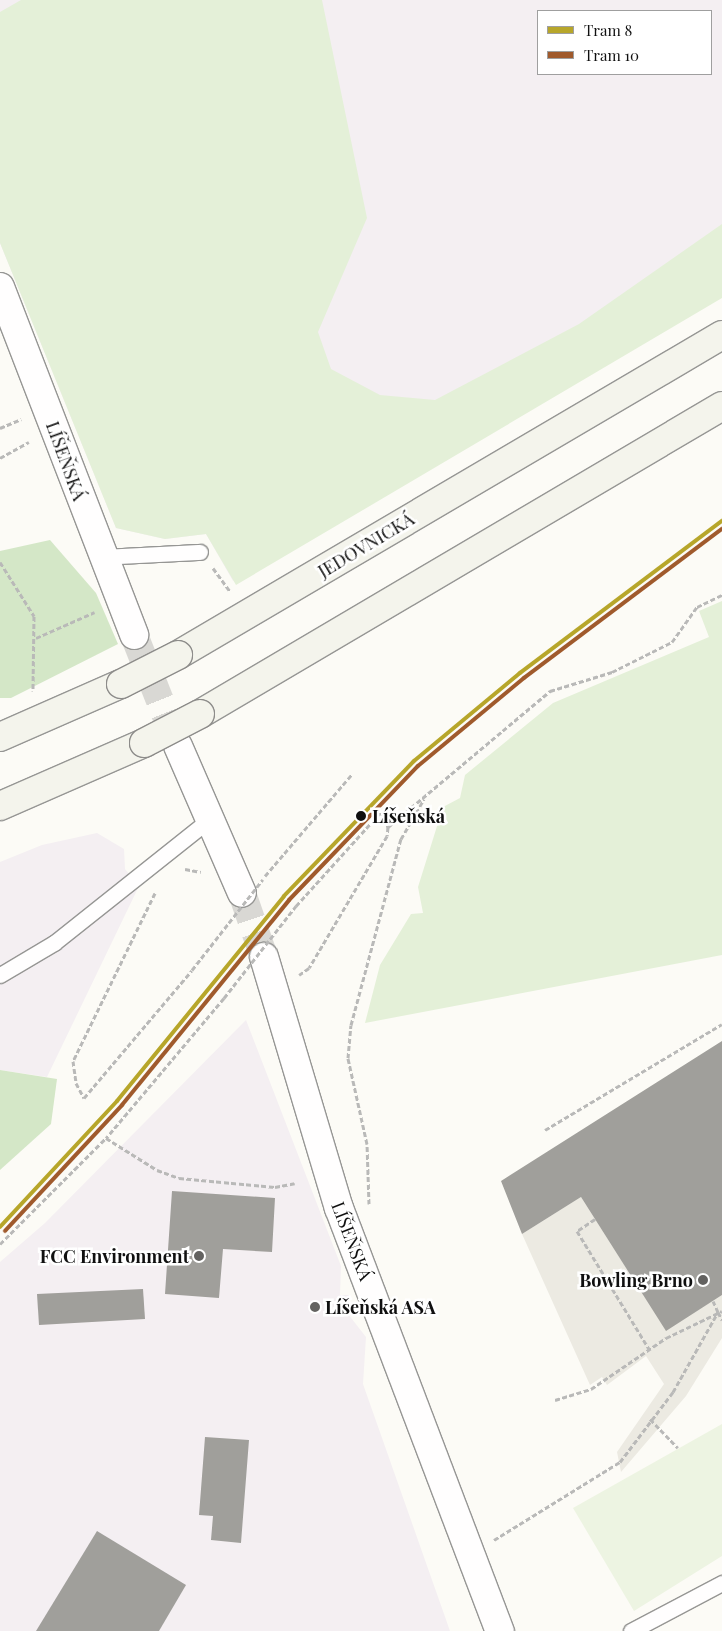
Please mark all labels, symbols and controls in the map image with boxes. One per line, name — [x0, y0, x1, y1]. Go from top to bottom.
legend — [537, 10, 712, 75]
text: Tram 8 — [584, 20, 632, 40]
text: Tram 10 — [584, 45, 639, 65]
street label: LÍŠEŇSKÁ — [42, 418, 90, 504]
street label: JEDOVNICKÁ — [314, 508, 418, 582]
place label: Líšeňská — [372, 805, 445, 827]
marker: Líšeňská — [354, 809, 368, 823]
street label: LÍŠEŇSKÁ — [327, 1198, 377, 1284]
place label: FCC Environment — [40, 1245, 189, 1267]
marker: FCC Environment — [193, 1250, 205, 1262]
place label: Bowling Brno — [579, 1269, 693, 1291]
marker: Bowling Brno — [697, 1274, 709, 1286]
place label: Líšeňská ASA — [325, 1296, 437, 1318]
marker: Líšeňská ASA — [309, 1301, 321, 1313]

